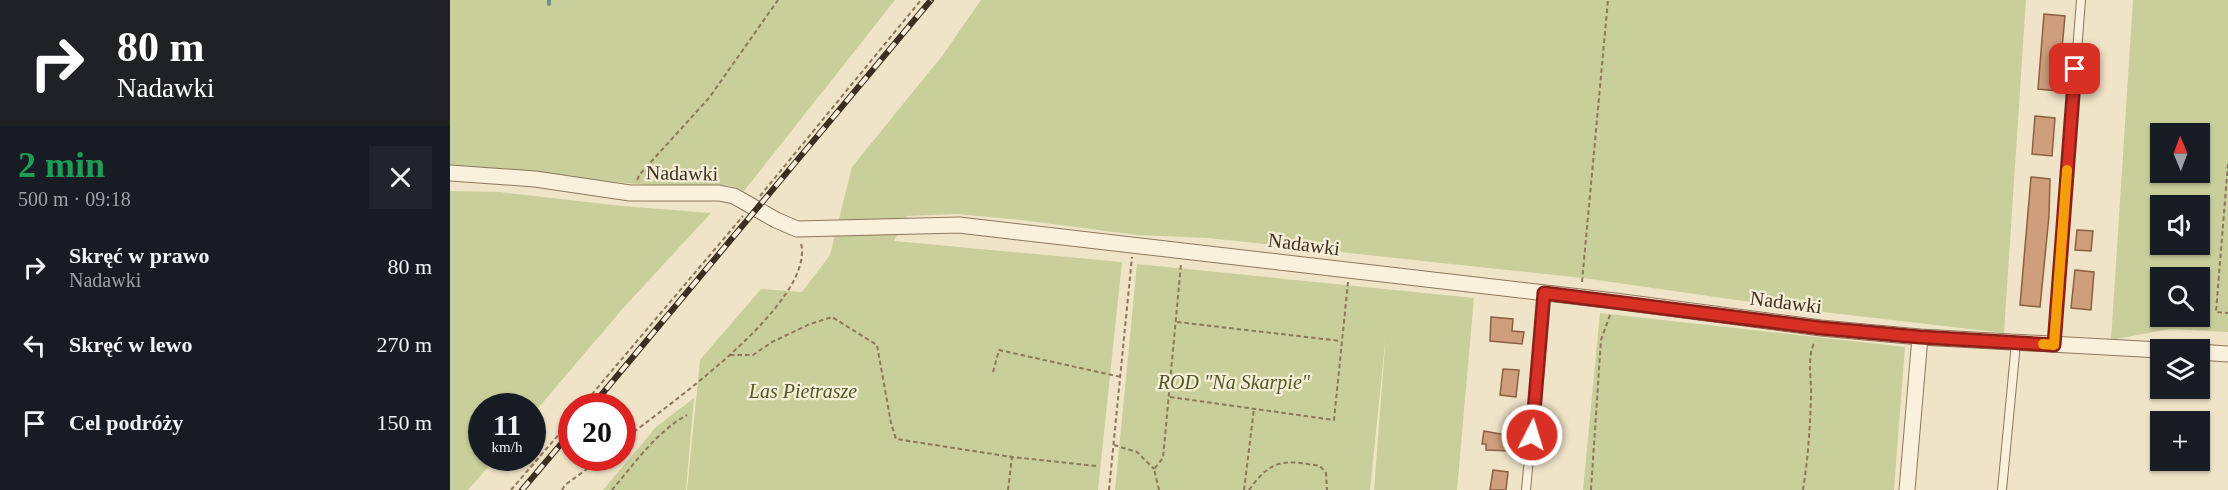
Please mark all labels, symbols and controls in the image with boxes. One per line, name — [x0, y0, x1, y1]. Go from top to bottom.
icon: right — [18, 24, 96, 102]
text: 80 m — [117, 24, 205, 70]
pin — [2049, 43, 2100, 94]
icon: arrive — [2058, 52, 2091, 85]
text: Nadawki — [117, 73, 214, 103]
north arrow — [2150, 123, 2210, 183]
map controls — [2150, 123, 2210, 471]
text: 2 min — [18, 145, 105, 185]
button: close — [369, 146, 432, 209]
street label: Nadawki — [646, 161, 719, 185]
text: 500 m · 09:18 — [18, 188, 131, 210]
button: sound — [2150, 195, 2210, 255]
street label: Nadawki — [1267, 229, 1342, 259]
text: Skręć w prawo — [69, 243, 210, 268]
icon: right — [18, 251, 51, 284]
text: 80 m — [387, 254, 432, 279]
button: search — [2150, 267, 2210, 327]
text: Nadawki — [69, 269, 141, 291]
street label: Nadawki — [1749, 287, 1824, 317]
icon: left — [18, 329, 51, 362]
text: Skręć w lewo — [69, 332, 192, 357]
text: 270 m — [376, 332, 432, 357]
button: layers — [2150, 339, 2210, 399]
park label: ROD "Na Skarpie" — [1157, 371, 1311, 394]
park label: Las Pietrasze — [748, 380, 857, 402]
speed limit sign: 20 — [558, 393, 636, 471]
position arrow — [1500, 403, 1564, 467]
icon: arrive — [18, 407, 51, 440]
text: 11 — [493, 408, 521, 441]
text: Cel podróży — [69, 410, 183, 435]
text: 150 m — [376, 410, 432, 435]
button: + — [2150, 411, 2210, 471]
text: km/h — [492, 439, 522, 455]

